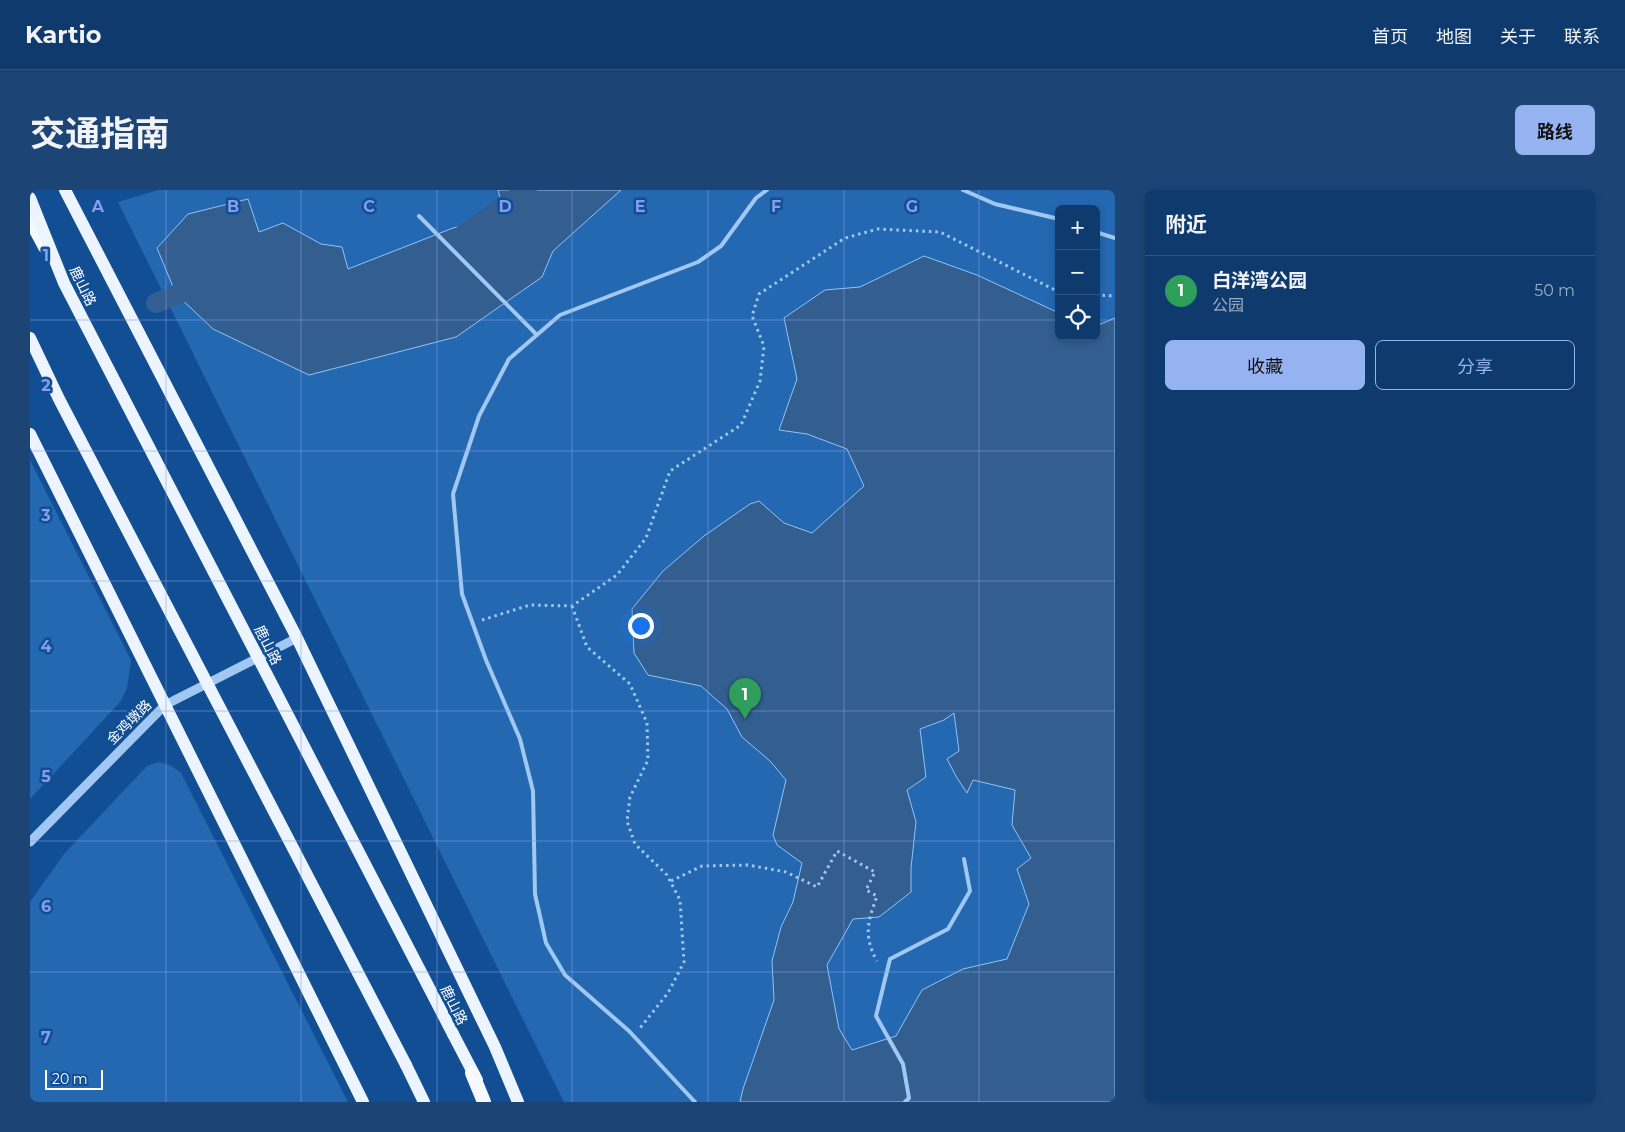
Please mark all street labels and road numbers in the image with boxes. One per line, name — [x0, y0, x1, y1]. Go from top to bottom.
street label: 鹿山路 — [66, 263, 100, 309]
street label: 鹿山路 — [250, 622, 286, 668]
street label: 金鸡墩路 — [103, 696, 155, 748]
street label: 鹿山路 — [436, 982, 472, 1028]

